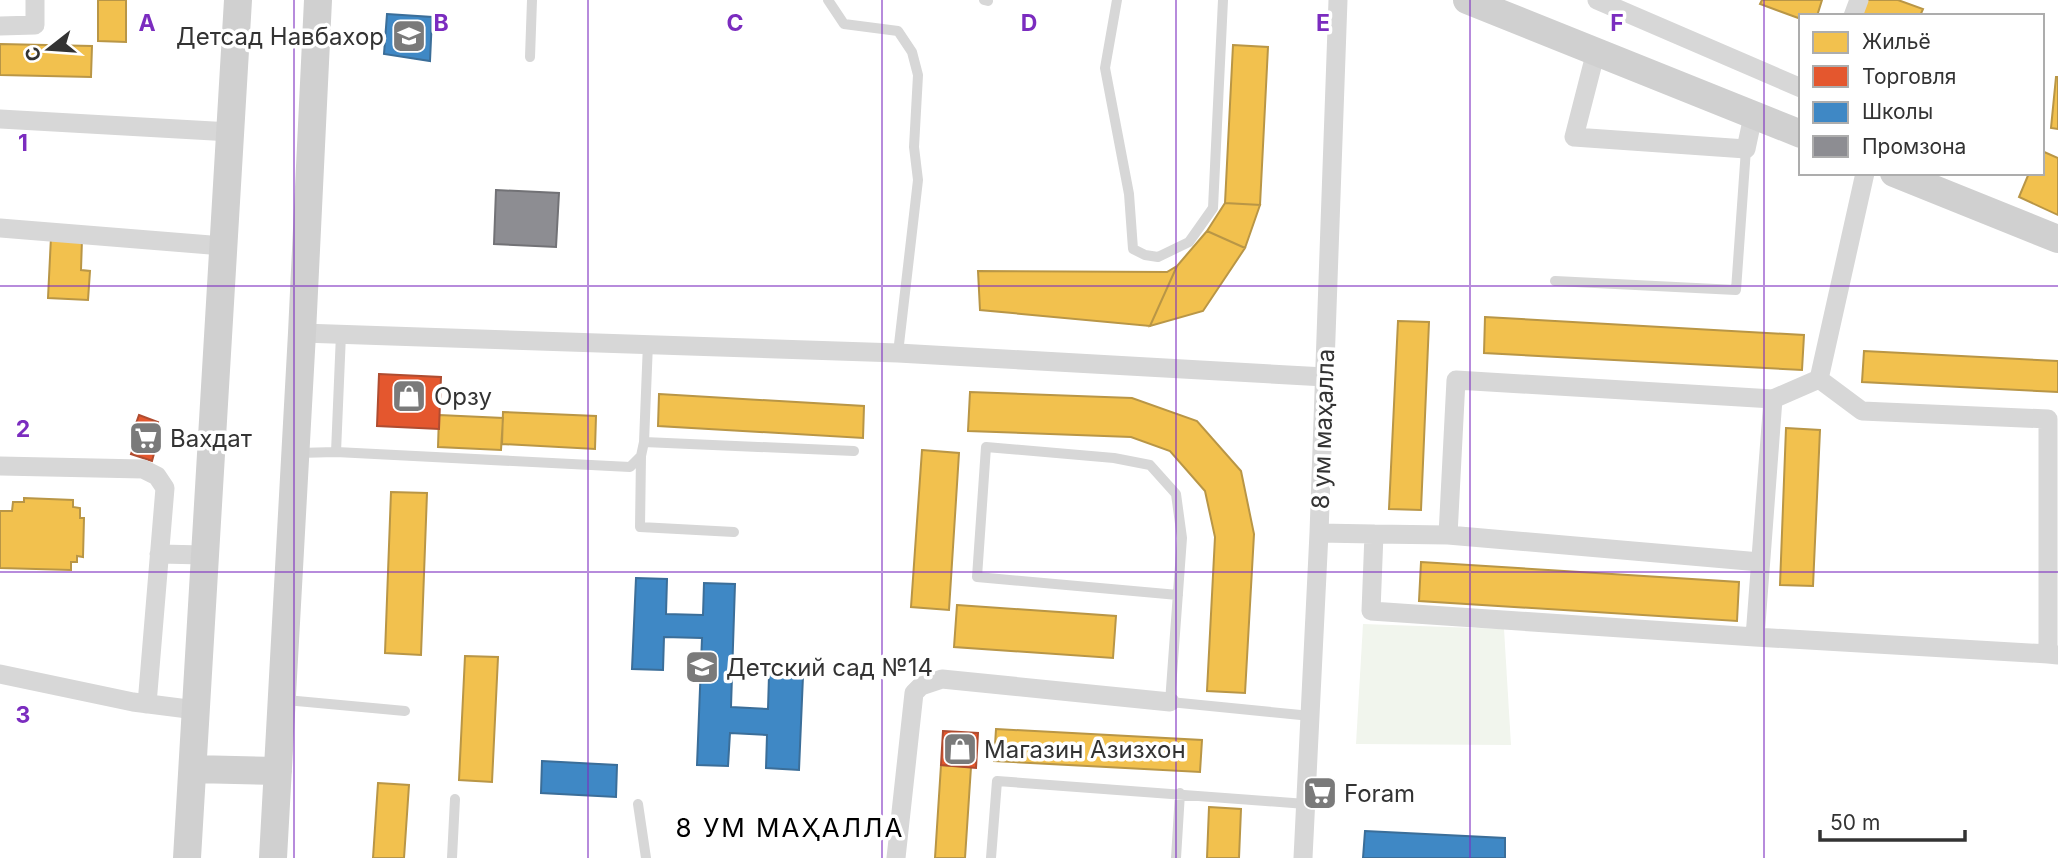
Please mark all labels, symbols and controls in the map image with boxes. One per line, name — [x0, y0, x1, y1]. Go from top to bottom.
text: A — [138, 9, 156, 37]
text: B — [433, 9, 449, 37]
text: C — [726, 9, 744, 37]
text: D — [1021, 9, 1037, 37]
text: E — [1316, 9, 1330, 37]
text: F — [1610, 9, 1624, 37]
north arrow — [14, 14, 84, 84]
legend — [1799, 14, 2044, 175]
school or university icon: Детсад Навбахор — [390, 17, 428, 55]
place label: Детсад Навбахор — [176, 22, 384, 51]
text: Жильё — [1862, 29, 1931, 54]
text: С — [20, 44, 46, 64]
text: Торговля — [1862, 64, 1956, 89]
text: Школы — [1862, 99, 1933, 124]
text: 1 — [18, 129, 28, 157]
text: Промзона — [1862, 134, 1966, 159]
street label: 8 ум маҳалла — [1306, 348, 1340, 510]
shop icon: Орзу — [390, 377, 428, 415]
place label: Орзу — [434, 382, 492, 411]
text: 2 — [16, 415, 30, 443]
supermarket icon: Вахдат — [127, 419, 165, 457]
place label: Вахдат — [170, 424, 252, 453]
school or university icon: Детский сад №14 — [683, 648, 721, 686]
place label: Детский сад №14 — [726, 653, 933, 682]
text: 3 — [16, 701, 30, 729]
shop icon: Магазин Азизхон — [941, 730, 979, 768]
place label: Магазин Азизхон — [984, 735, 1186, 764]
supermarket icon: Foram — [1301, 774, 1339, 812]
place label: Foram — [1344, 779, 1415, 808]
scale bar — [1820, 798, 1965, 842]
text: 50 m — [1830, 810, 1880, 835]
district label: 8 УМ МАҲАЛЛА — [676, 812, 904, 843]

